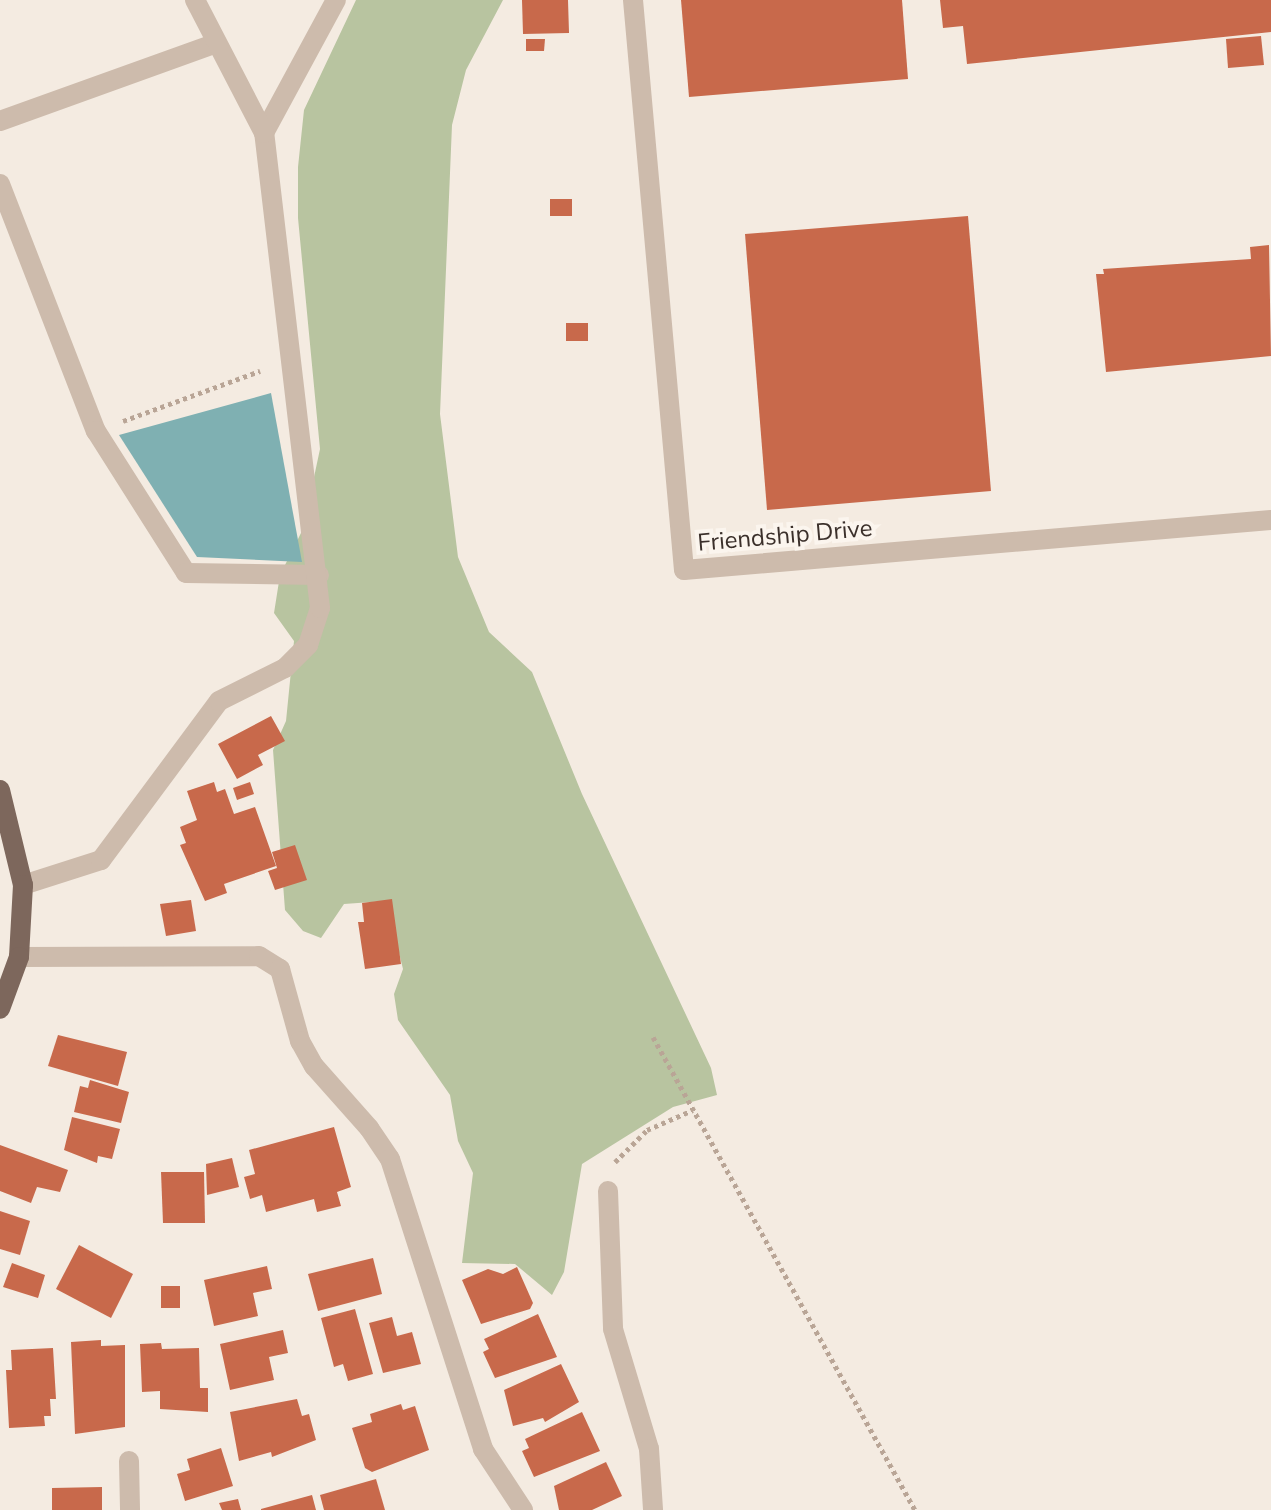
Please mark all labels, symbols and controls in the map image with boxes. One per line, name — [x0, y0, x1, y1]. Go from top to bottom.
street label: Friendship Drive — [696, 514, 874, 558]

